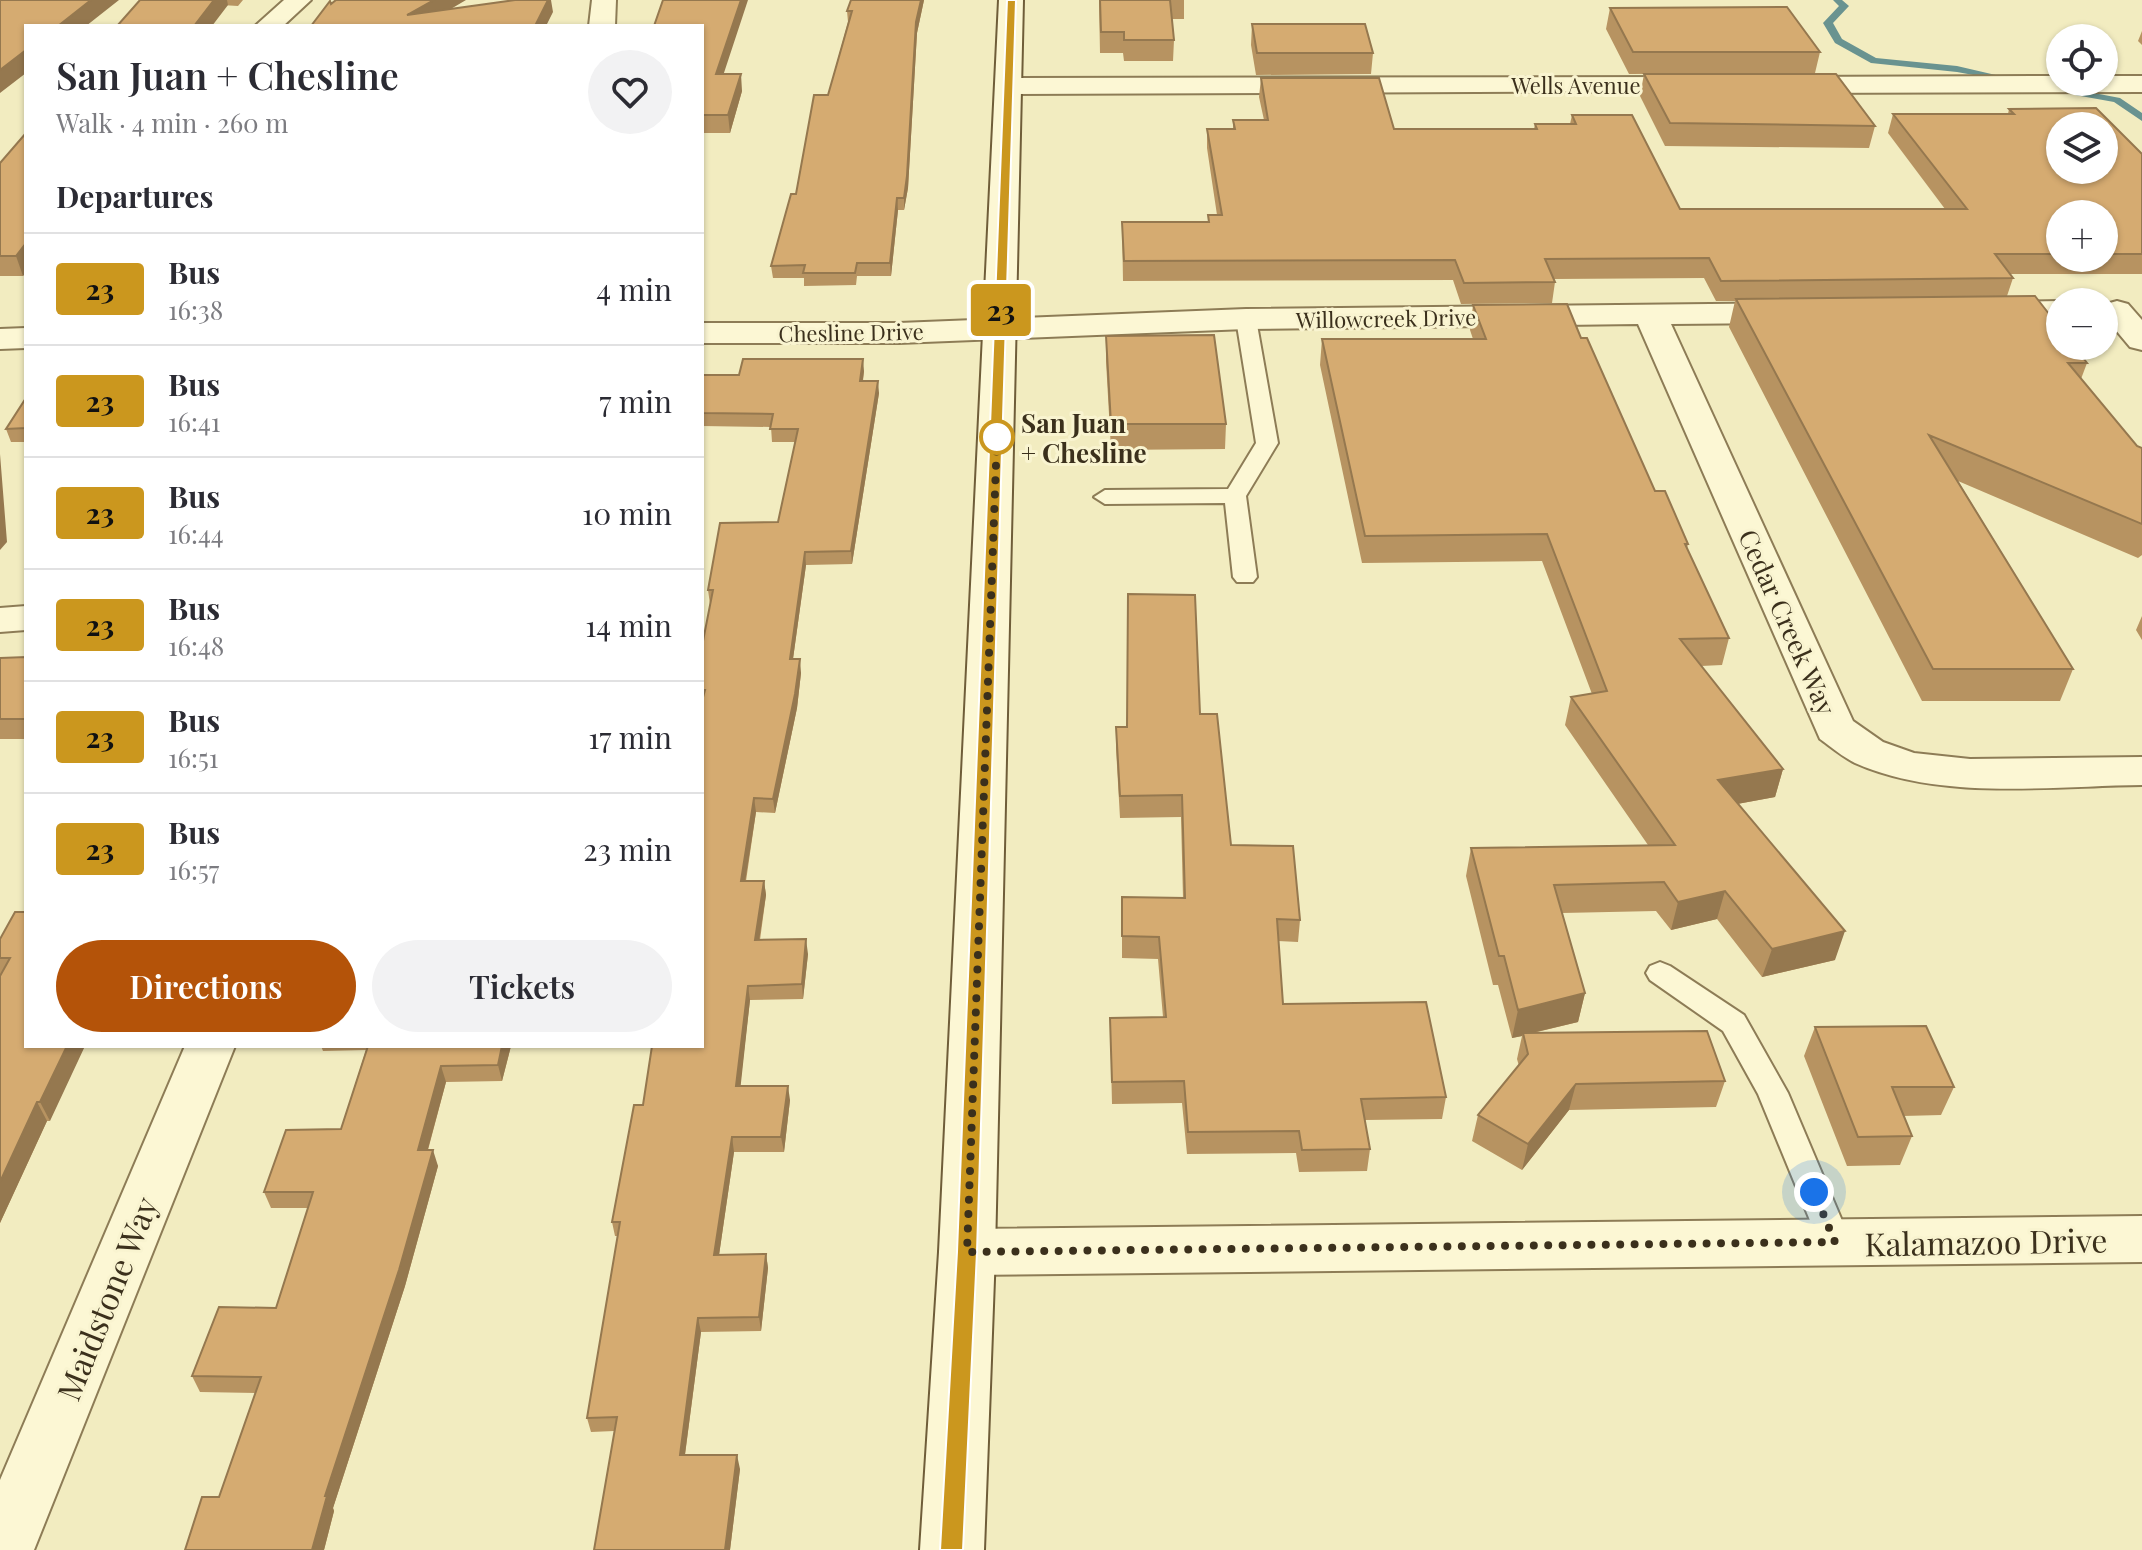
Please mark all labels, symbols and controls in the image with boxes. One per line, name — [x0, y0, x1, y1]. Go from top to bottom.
map controls — [2046, 24, 2118, 360]
button: locate — [2046, 24, 2118, 96]
text: San Juan + Chesline — [56, 49, 399, 100]
button: heart — [588, 50, 672, 134]
street label: Wells Avenue — [1510, 70, 1641, 100]
text: Walk · 4 min · 260 m — [56, 105, 288, 140]
button: layers — [2046, 112, 2118, 184]
text: Departures — [56, 176, 213, 216]
button: + — [2046, 200, 2118, 272]
text: Bus — [168, 252, 220, 292]
text: 4 min — [596, 269, 672, 309]
text: 23 — [86, 270, 114, 307]
line badge: 23 — [965, 284, 1037, 336]
button: − — [2046, 288, 2118, 360]
text: 23 — [987, 291, 1015, 328]
text: 16:38 — [168, 292, 223, 327]
street label: Willowcreek Drive — [1295, 301, 1476, 335]
street label: Chesline Drive — [778, 316, 924, 348]
text: Bus — [168, 364, 220, 404]
text: 7 min — [599, 381, 672, 421]
text: 23 — [86, 382, 114, 419]
text: 16:41 — [168, 404, 220, 439]
place label: San Juan + Chesline — [1021, 405, 1147, 470]
marker: San Juan + Chesline — [980, 420, 1014, 454]
text: Bus — [168, 476, 220, 516]
text: 10 min — [582, 493, 672, 533]
text: 23 — [86, 494, 114, 531]
text: 16:44 — [168, 516, 224, 551]
street label: Cedar Creek Way — [1731, 524, 1845, 720]
text: Bus — [168, 588, 220, 628]
text: 14 min — [585, 605, 672, 645]
text: 23 — [86, 606, 114, 643]
text: 16:48 — [168, 628, 224, 663]
text: Bus — [168, 700, 220, 740]
text: 17 min — [588, 717, 672, 757]
text: 23 — [86, 718, 114, 755]
text: 16:51 — [168, 740, 218, 775]
text: Bus — [168, 812, 220, 852]
text: 23 min — [583, 829, 672, 869]
text: 23 — [86, 830, 114, 867]
text: 16:57 — [168, 852, 219, 887]
button: Directions — [56, 940, 356, 1032]
button: Tickets — [372, 940, 672, 1032]
your location — [1794, 1172, 1834, 1212]
street label: Maidstone Way — [46, 1190, 166, 1406]
street label: Kalamazoo Drive — [1864, 1217, 2108, 1265]

